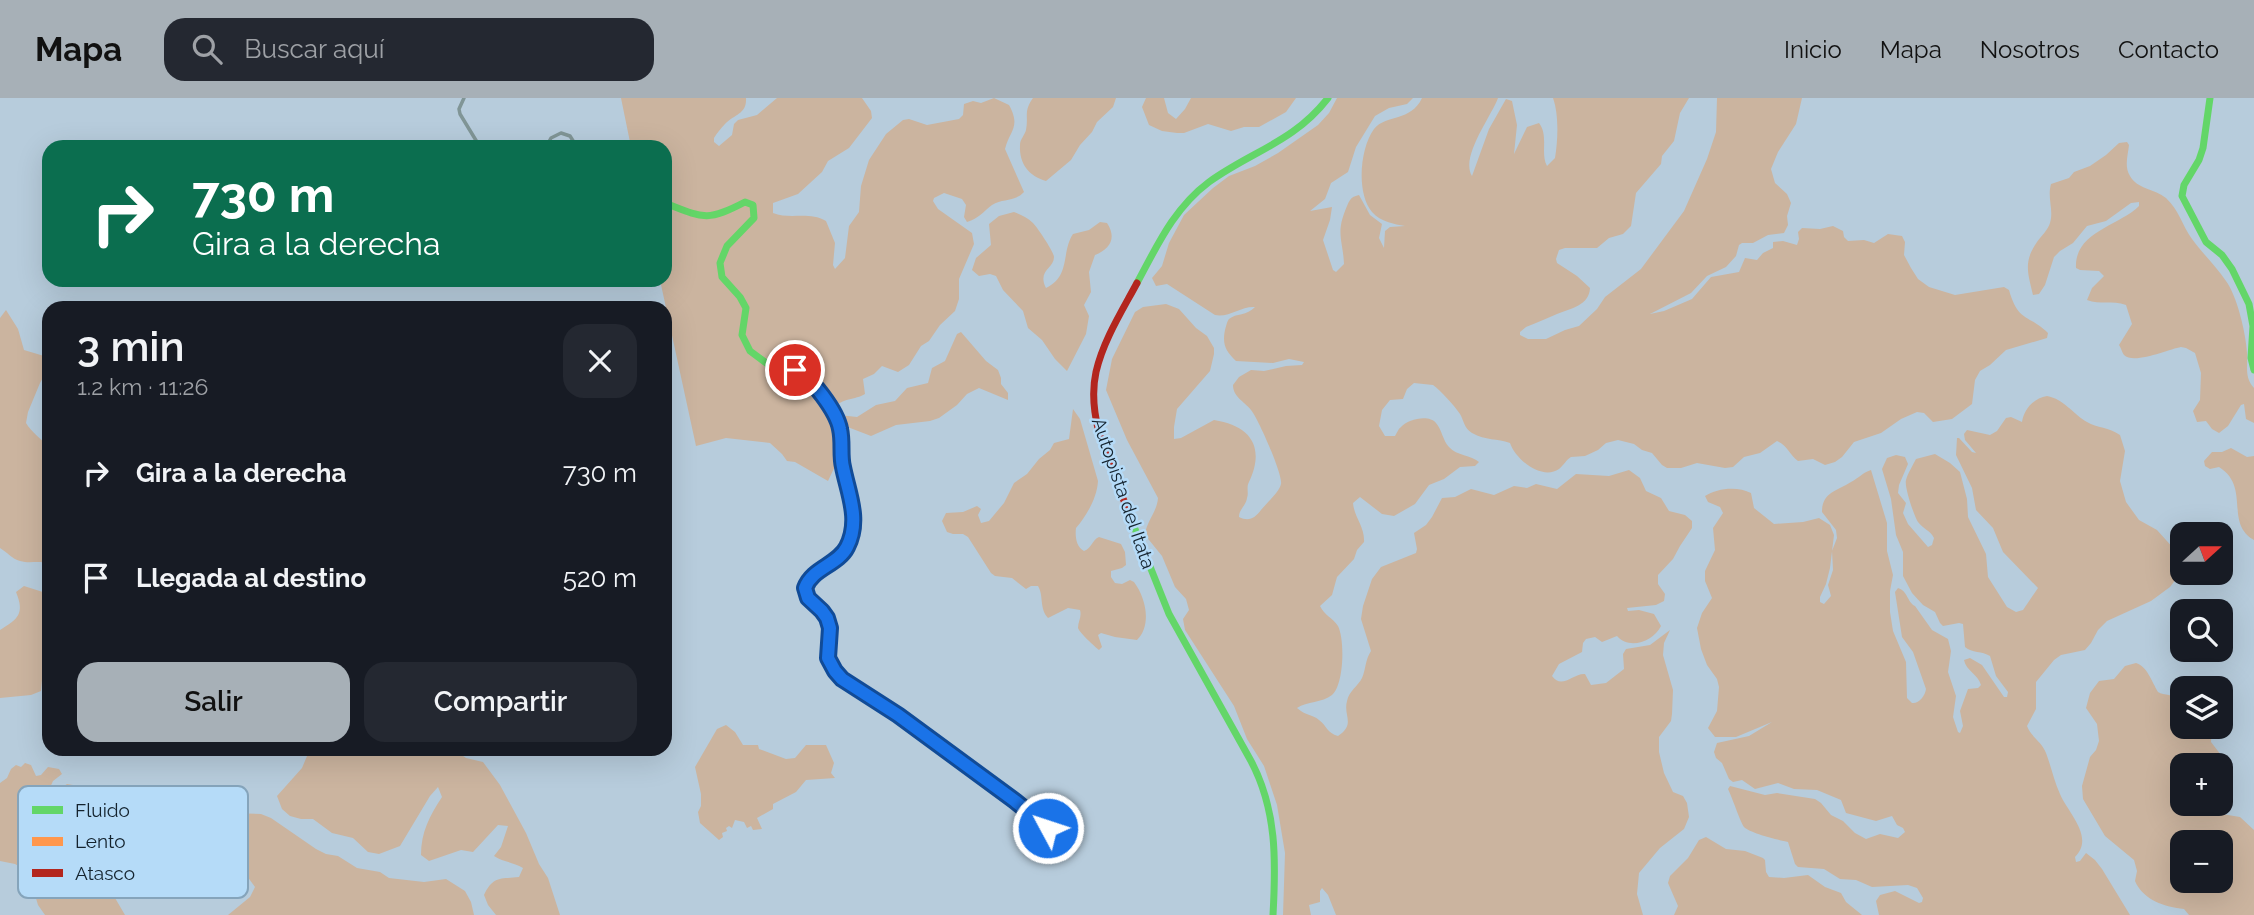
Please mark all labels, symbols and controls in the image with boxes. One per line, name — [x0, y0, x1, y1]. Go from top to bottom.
search box — [164, 18, 654, 81]
text: Mapa — [35, 30, 122, 69]
icon: search — [188, 30, 226, 68]
text: Buscar aquí — [244, 34, 384, 64]
text: Inicio — [1784, 35, 1842, 64]
text: Mapa — [1880, 35, 1942, 64]
text: Nosotros — [1980, 35, 2080, 64]
text: Contacto — [2118, 35, 2219, 64]
text: 730 m — [192, 166, 334, 223]
icon: right — [77, 168, 168, 259]
text: Gira a la derecha — [192, 225, 440, 262]
text: 3 min — [77, 322, 185, 371]
button: close — [563, 324, 637, 398]
pin — [765, 340, 825, 400]
icon: arrive — [776, 351, 814, 389]
text: 1.2 km · 11:26 — [77, 373, 208, 400]
street label: Autopista del Itata — [1088, 415, 1160, 571]
icon: right — [77, 454, 115, 492]
text: Gira a la derecha — [136, 458, 346, 488]
text: 730 m — [563, 458, 637, 488]
north arrow — [2170, 522, 2233, 584]
map controls — [2170, 522, 2233, 893]
icon: arrive — [77, 559, 115, 597]
text: Llegada al destino — [136, 563, 366, 593]
text: 520 m — [563, 563, 637, 593]
button: search — [2170, 599, 2233, 662]
button: Salir — [77, 662, 350, 742]
button: Compartir — [364, 662, 637, 742]
button: layers — [2170, 676, 2233, 739]
button: + — [2170, 753, 2233, 816]
legend — [18, 786, 248, 898]
position arrow — [1011, 791, 1085, 865]
text: Fluido — [75, 799, 130, 821]
text: Lento — [75, 830, 126, 852]
button: − — [2170, 830, 2233, 893]
text: Atasco — [75, 862, 135, 884]

